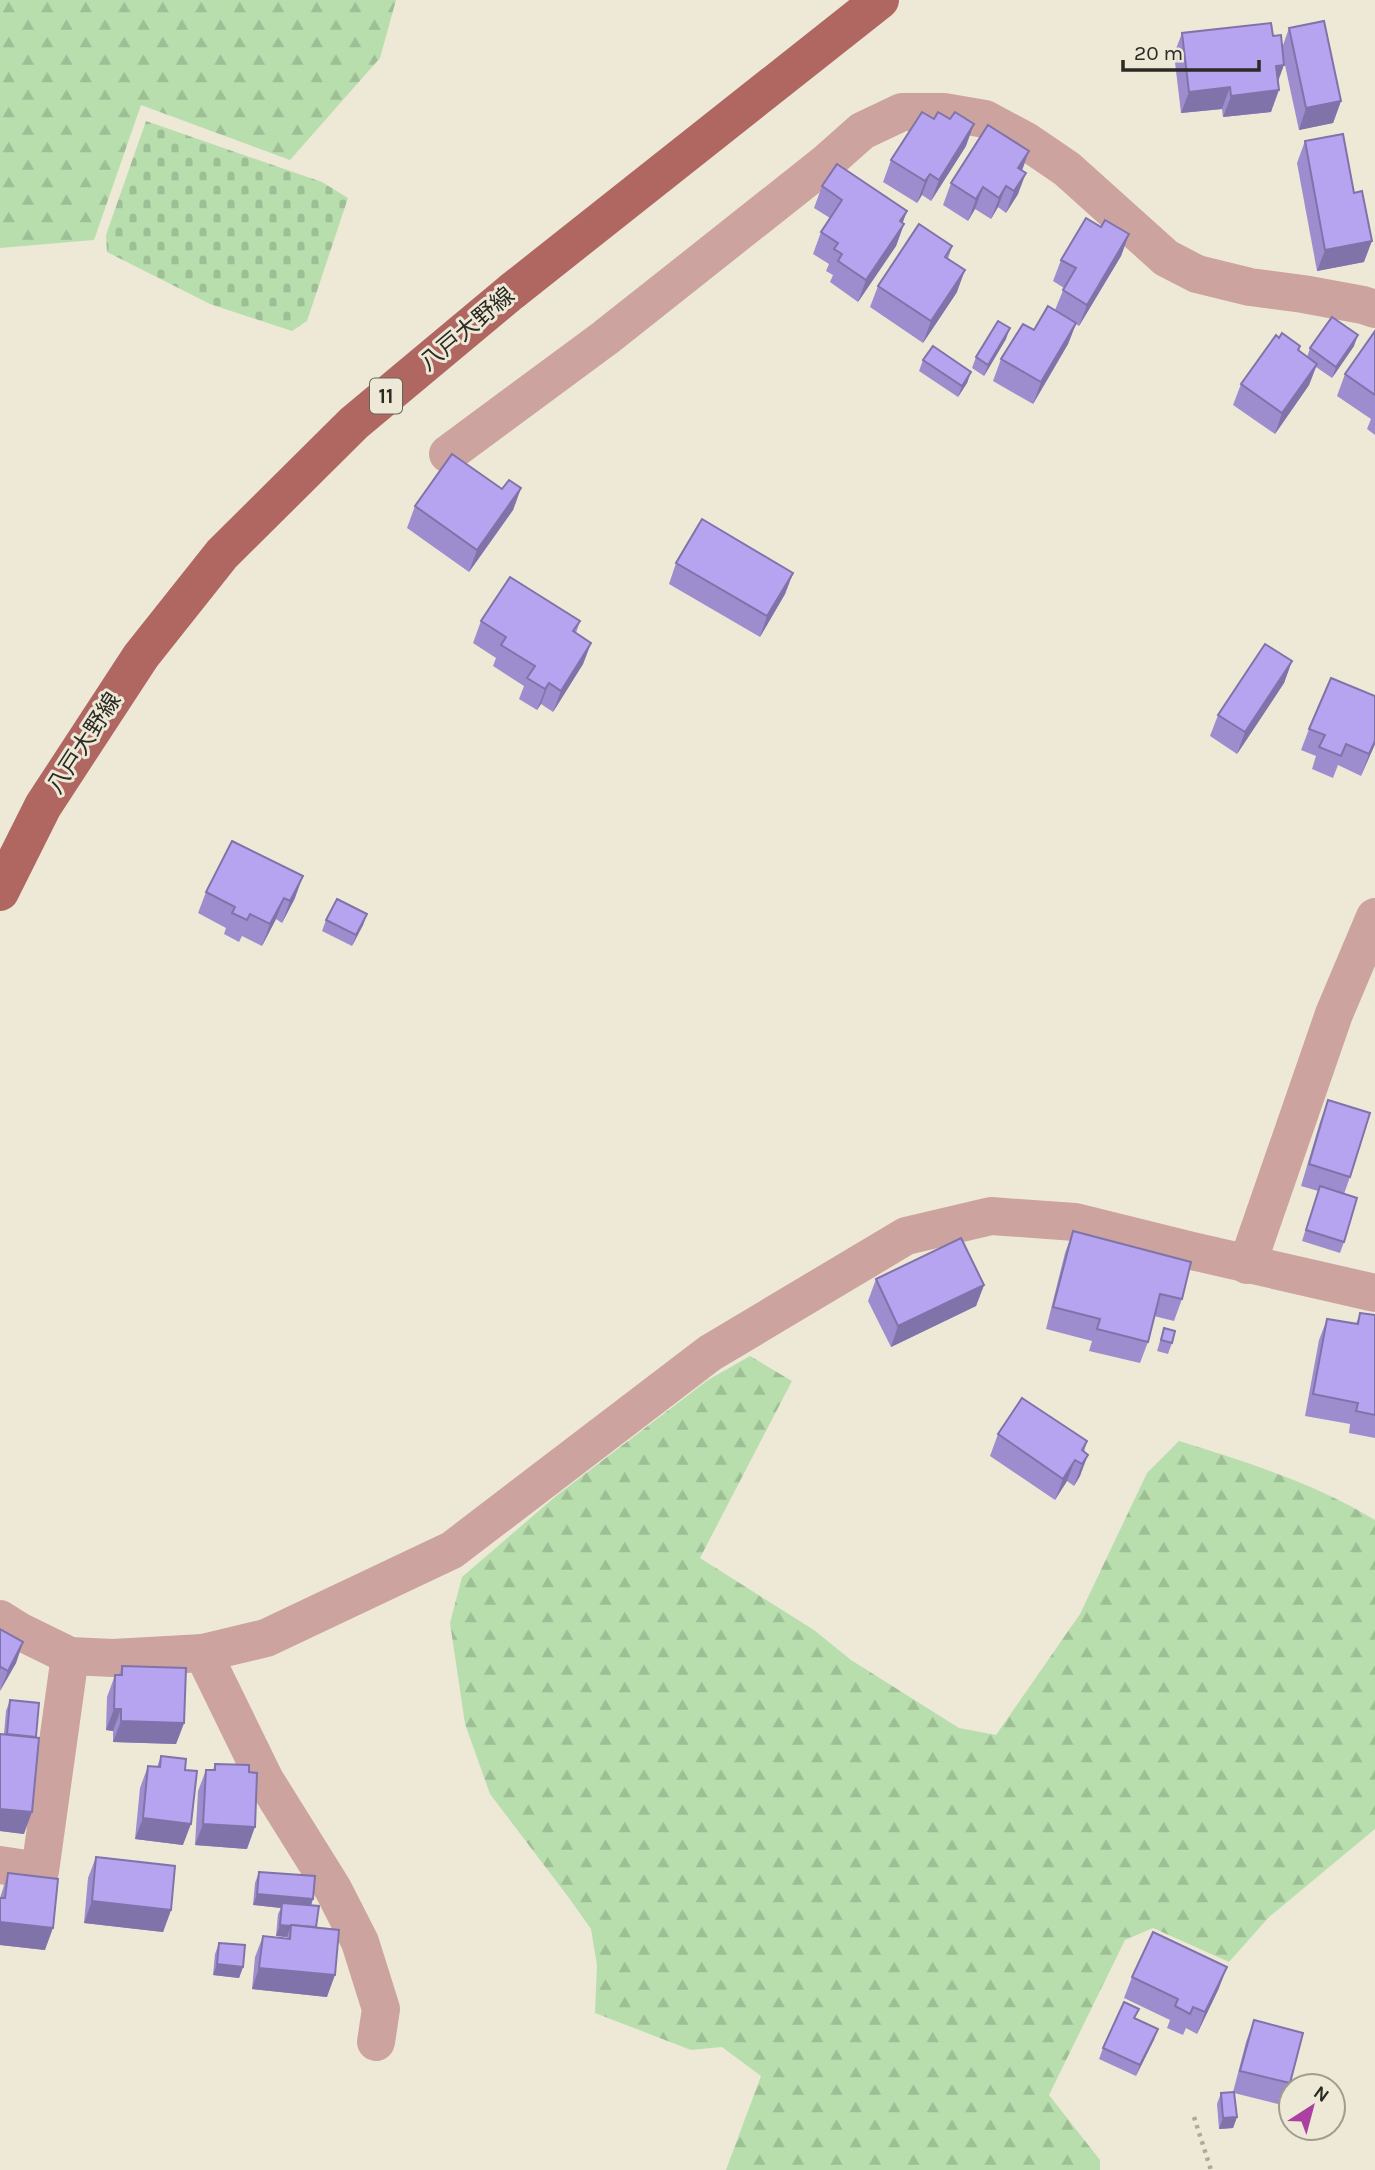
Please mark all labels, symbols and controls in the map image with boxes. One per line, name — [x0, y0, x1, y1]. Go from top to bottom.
scale bar — [1123, 28, 1260, 72]
text: 20 m — [1134, 41, 1183, 65]
street label: 八戸大野線 — [414, 282, 520, 376]
road number: 11 — [370, 378, 402, 414]
street label: 八戸大野線 — [41, 687, 127, 799]
north arrow — [1277, 2072, 1347, 2142]
text: N — [1309, 2081, 1333, 2107]

